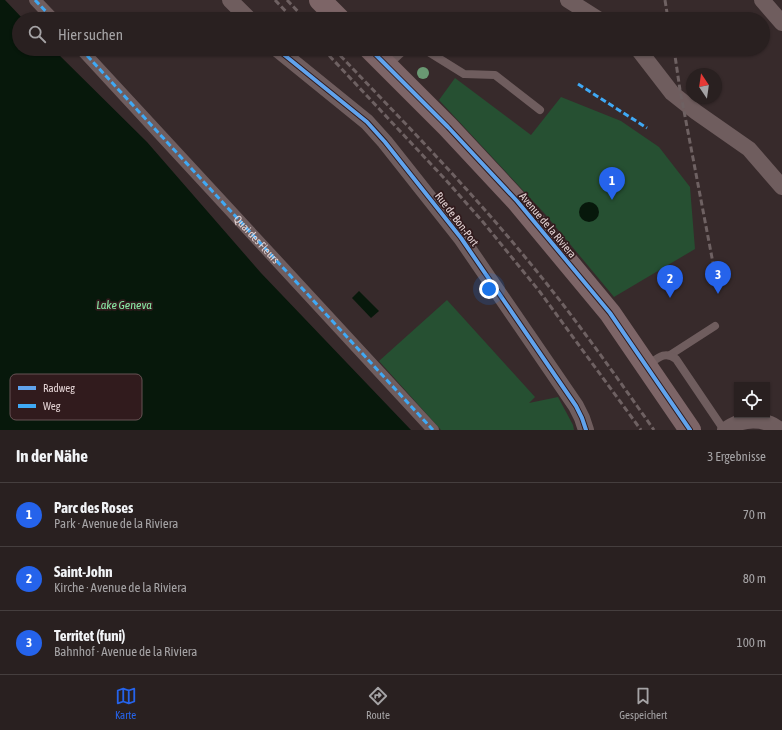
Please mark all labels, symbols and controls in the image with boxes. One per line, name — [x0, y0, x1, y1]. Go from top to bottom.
search box — [12, 12, 770, 56]
icon: search — [26, 23, 48, 45]
text: Hier suchen — [58, 26, 123, 43]
north arrow — [686, 68, 722, 104]
pin: 1 — [599, 167, 625, 200]
street label: Rue de Bon-Port — [433, 190, 481, 248]
street label: Avenue de la Riviera — [517, 190, 579, 260]
street label: Quai des Fleurs — [232, 213, 282, 266]
pin: 3 — [705, 261, 731, 294]
pin: 2 — [657, 265, 683, 298]
your location — [479, 279, 499, 299]
water label: Lake Geneva — [96, 298, 152, 312]
legend — [10, 374, 142, 420]
text: Radweg — [43, 382, 75, 394]
map controls — [734, 382, 770, 418]
button: locate — [734, 382, 770, 418]
text: Weg — [43, 400, 61, 412]
text: In der Nähe — [16, 446, 88, 466]
text: 3 Ergebnisse — [707, 449, 766, 464]
text: Parc des Roses — [54, 499, 133, 516]
text: 1 — [26, 507, 32, 522]
text: 70 m — [743, 507, 766, 522]
text: Park · Avenue de la Riviera — [54, 516, 178, 531]
text: Saint-John — [54, 563, 112, 580]
text: 2 — [26, 571, 32, 586]
text: 80 m — [743, 571, 766, 586]
text: Kirche · Avenue de la Riviera — [54, 580, 187, 595]
text: Territet (funi) — [54, 627, 125, 644]
text: 3 — [26, 635, 32, 650]
text: 100 m — [737, 635, 766, 650]
text: Bahnhof · Avenue de la Riviera — [54, 644, 197, 659]
tab: Karte — [115, 685, 137, 721]
tab: Route — [366, 685, 390, 721]
tab: Gespeichert — [619, 685, 667, 721]

